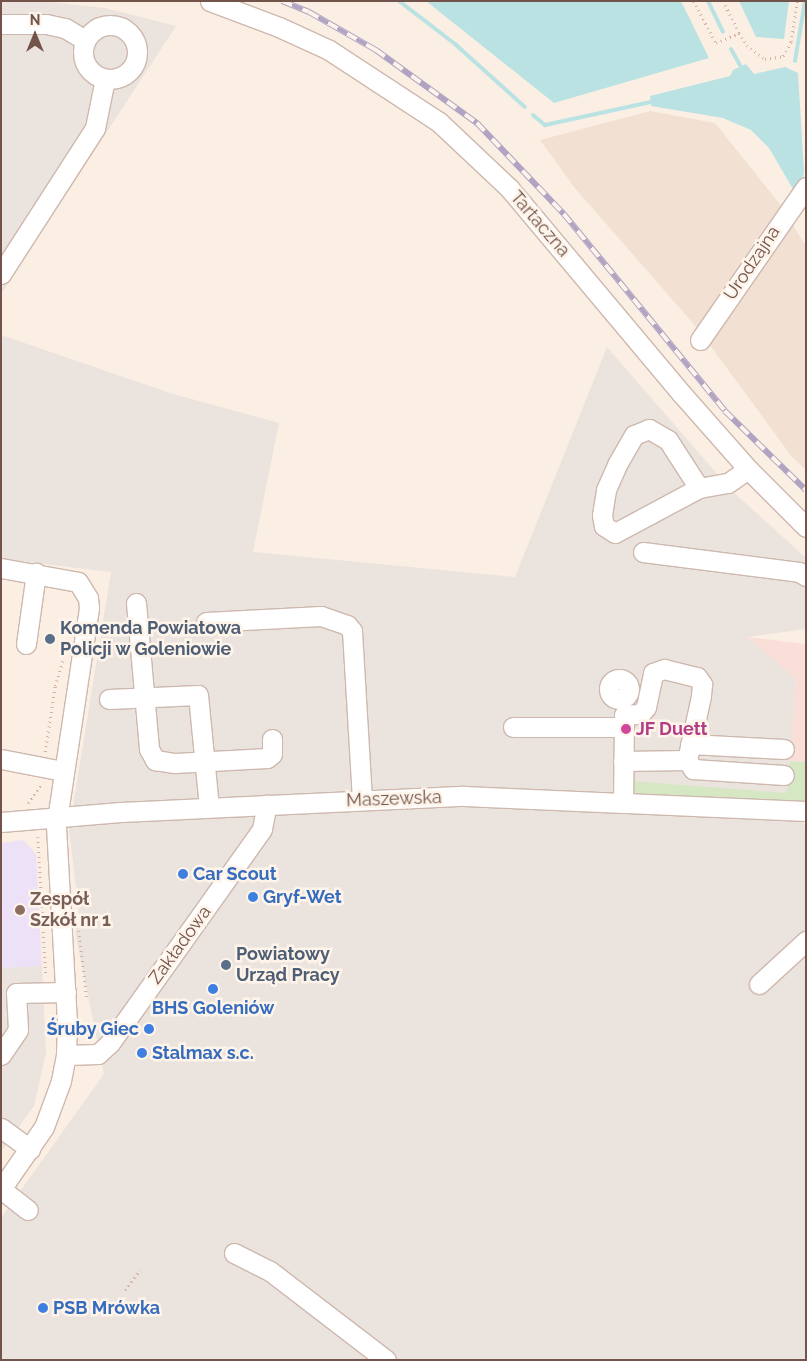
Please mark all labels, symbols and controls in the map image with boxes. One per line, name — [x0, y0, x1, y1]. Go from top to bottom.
north arrow — [10, 10, 60, 60]
text: N — [30, 12, 40, 28]
street label: Tartaczna — [506, 187, 574, 261]
street label: Urodzajna — [719, 222, 785, 304]
place label: Komenda Powiatowa Policji w Goleniowie — [60, 618, 241, 660]
marker: Komenda Powiatowa Policji w Goleniowie — [44, 633, 56, 645]
place label: JF Duett — [636, 718, 708, 740]
marker: JF Duett — [620, 723, 632, 735]
street label: Maszewska — [346, 787, 442, 811]
place label: Car Scout — [193, 863, 277, 885]
marker: Car Scout — [177, 868, 189, 880]
place label: Gryf-Wet — [263, 886, 342, 908]
place label: Zespół Szkół nr 1 — [30, 889, 112, 932]
marker: Gryf-Wet — [247, 891, 259, 903]
street label: Zakładowa — [144, 902, 216, 988]
marker: Zespół Szkół nr 1 — [14, 904, 26, 916]
place label: Powiatowy Urząd Pracy — [236, 944, 340, 986]
marker: Powiatowy Urząd Pracy — [220, 959, 232, 971]
marker: BHS Goleniów — [207, 983, 219, 995]
place label: BHS Goleniów — [152, 997, 274, 1019]
place label: Śruby Giec — [46, 1018, 139, 1040]
marker: Śruby Giec — [143, 1023, 155, 1035]
place label: Stalmax s.c. — [152, 1042, 254, 1064]
marker: Stalmax s.c. — [136, 1047, 148, 1059]
place label: PSB Mrówka — [53, 1297, 160, 1319]
marker: PSB Mrówka — [37, 1302, 49, 1314]

